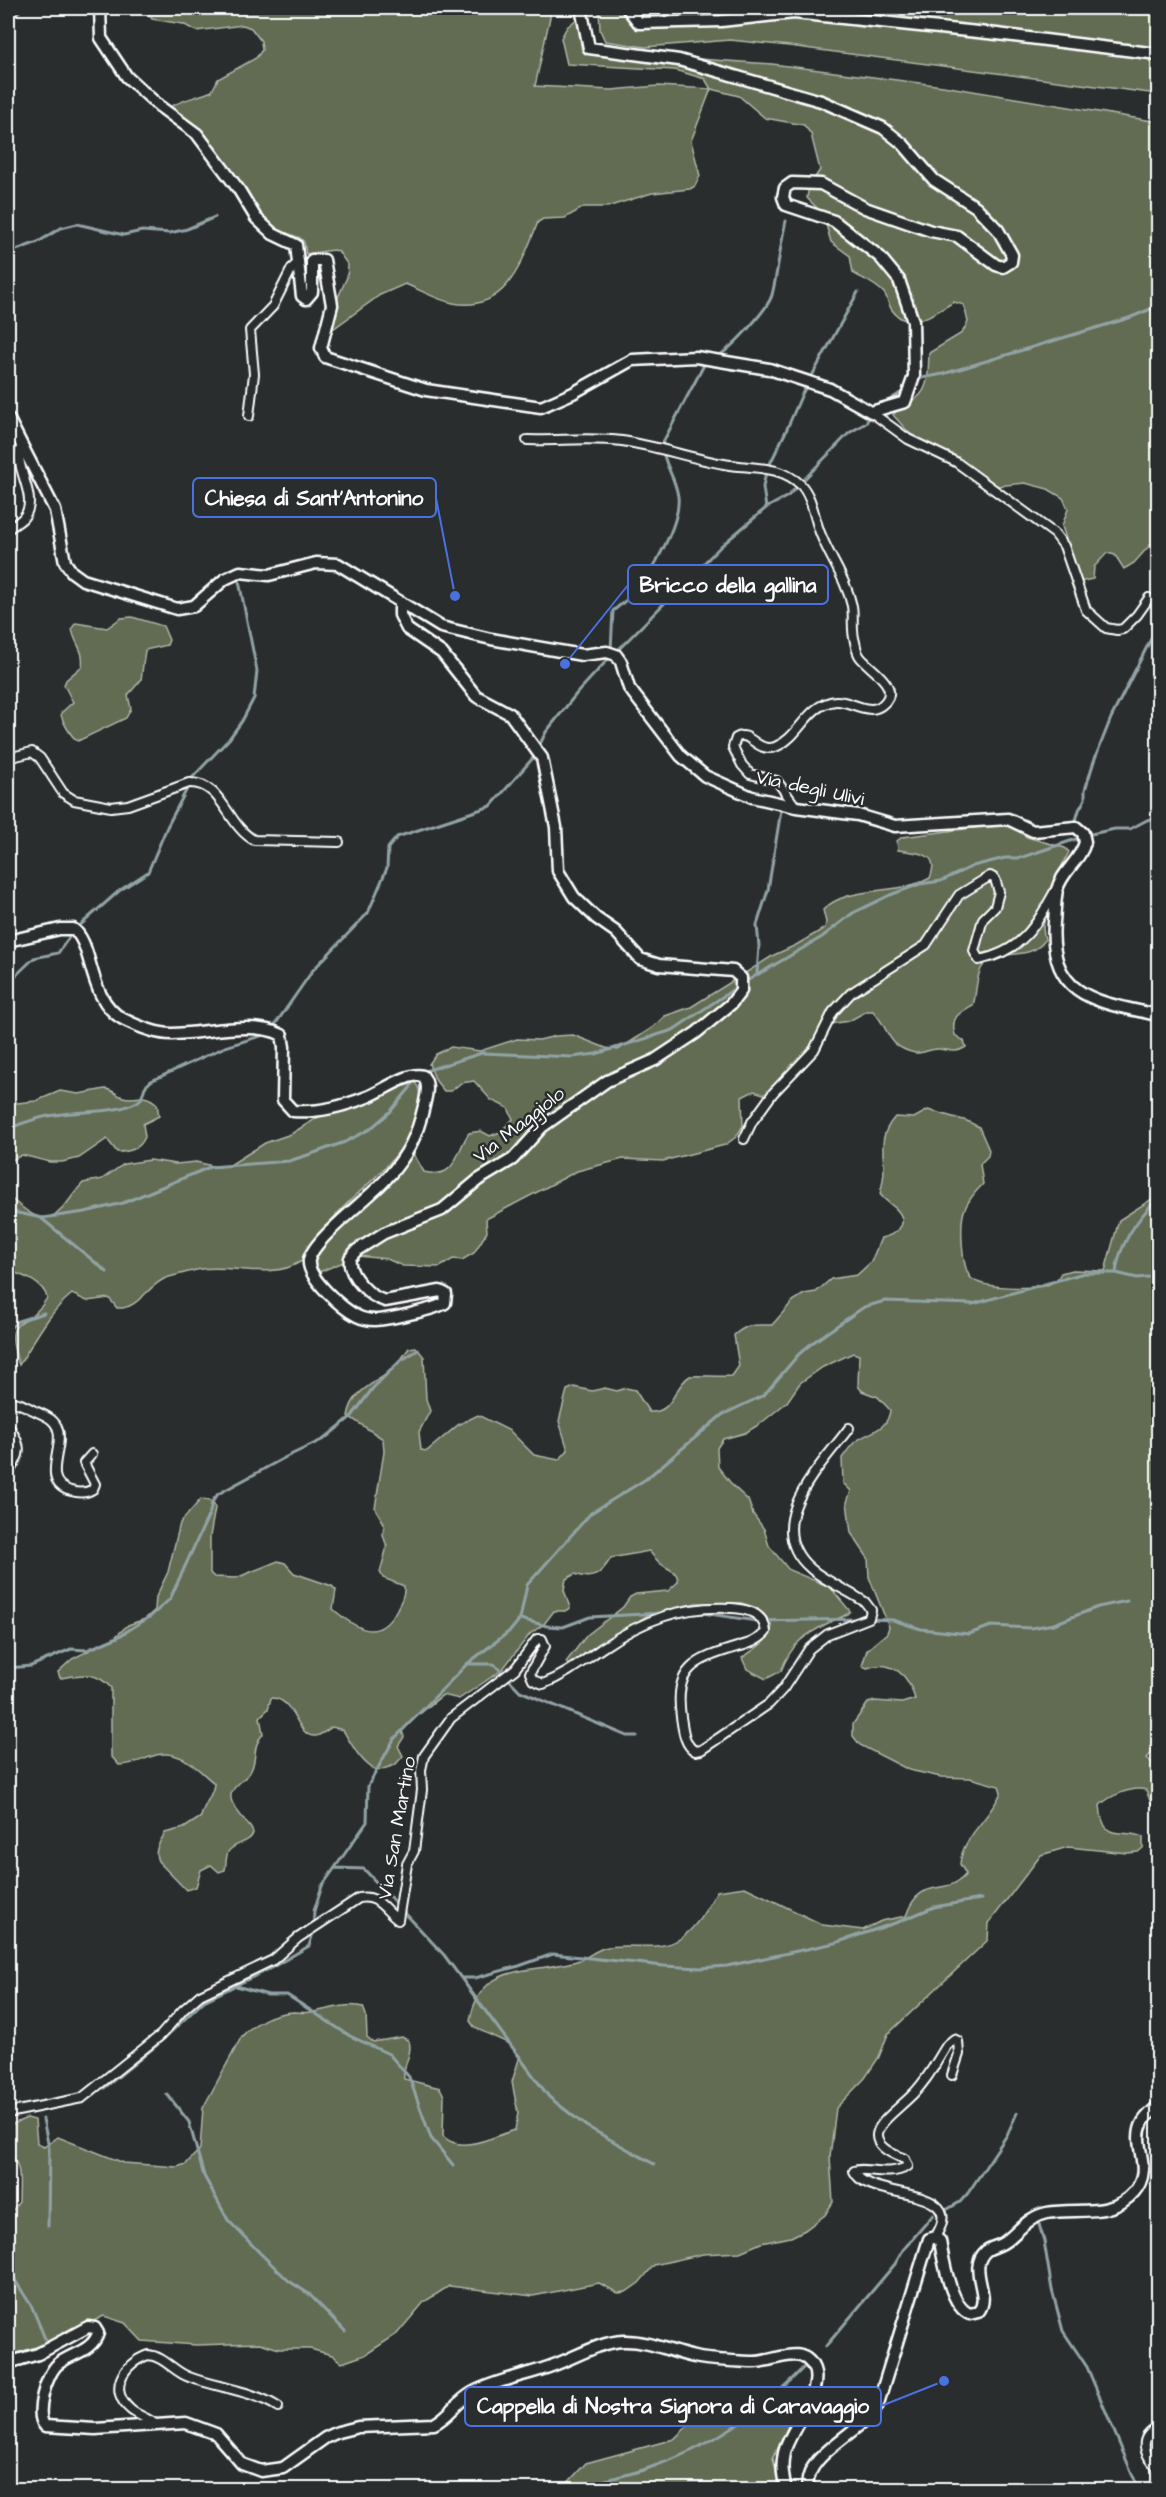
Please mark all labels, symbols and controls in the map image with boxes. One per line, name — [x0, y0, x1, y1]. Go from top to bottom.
callout: Chiesa di Sant'Antonino — [193, 478, 436, 517]
text: Chiesa di Sant'Antonino — [205, 484, 423, 513]
callout: Bricco della gallina — [628, 565, 828, 604]
text: Bricco della gallina — [640, 571, 817, 602]
street label: Via degli Ulivi — [753, 763, 867, 814]
street label: Via Maggiolo — [467, 1080, 571, 1171]
street label: Via San Martino — [371, 1754, 423, 1902]
callout: Cappella di Nostra Signora di Caravaggio — [465, 2387, 881, 2426]
text: Cappella di Nostra Signora di Caravaggio — [477, 2392, 869, 2423]

